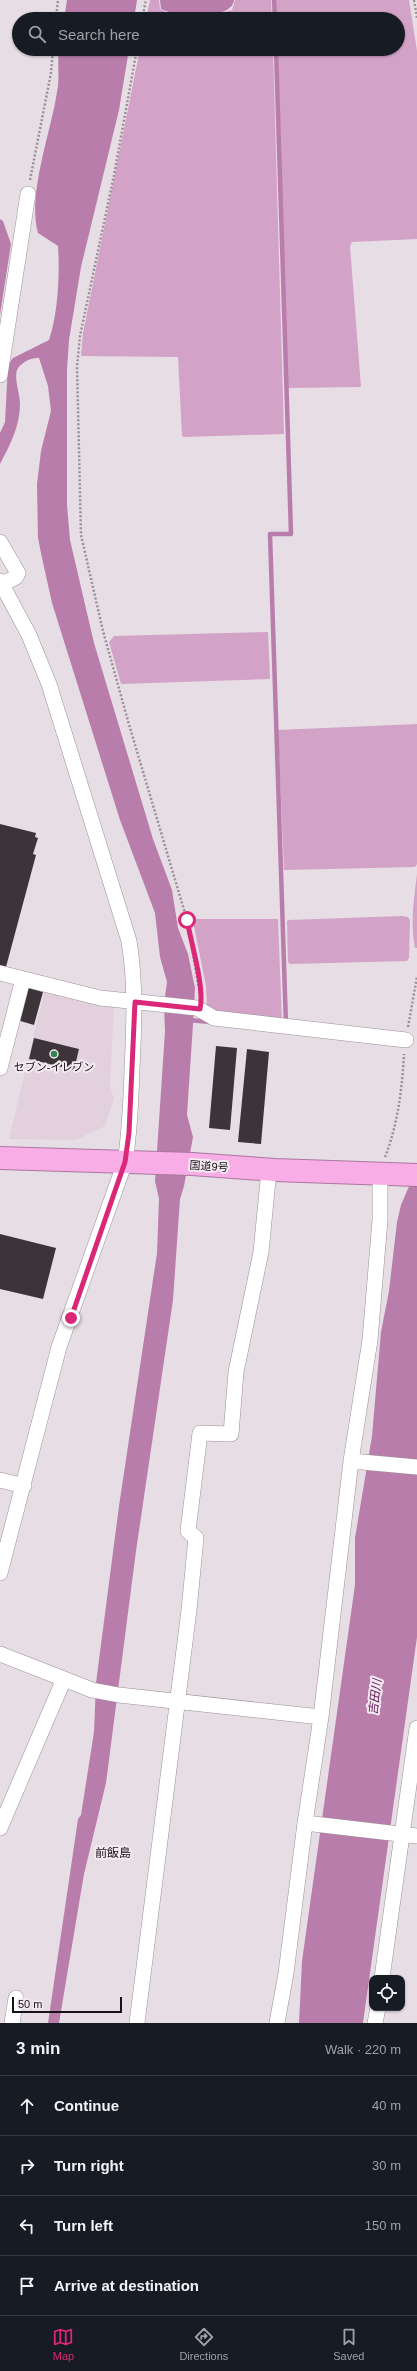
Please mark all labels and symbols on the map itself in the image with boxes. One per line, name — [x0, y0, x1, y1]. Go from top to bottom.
route start — [178, 911, 196, 929]
marker: セブン-イレブン — [49, 1049, 59, 1059]
place label: セブン-イレブン — [14, 1061, 94, 1073]
street label: 国道9号 — [189, 1159, 229, 1173]
route end — [62, 1309, 80, 1327]
water label: 吉田川 — [366, 1676, 384, 1716]
district label: 前飯島 — [95, 1846, 131, 1860]
scale bar — [12, 1995, 122, 2014]

